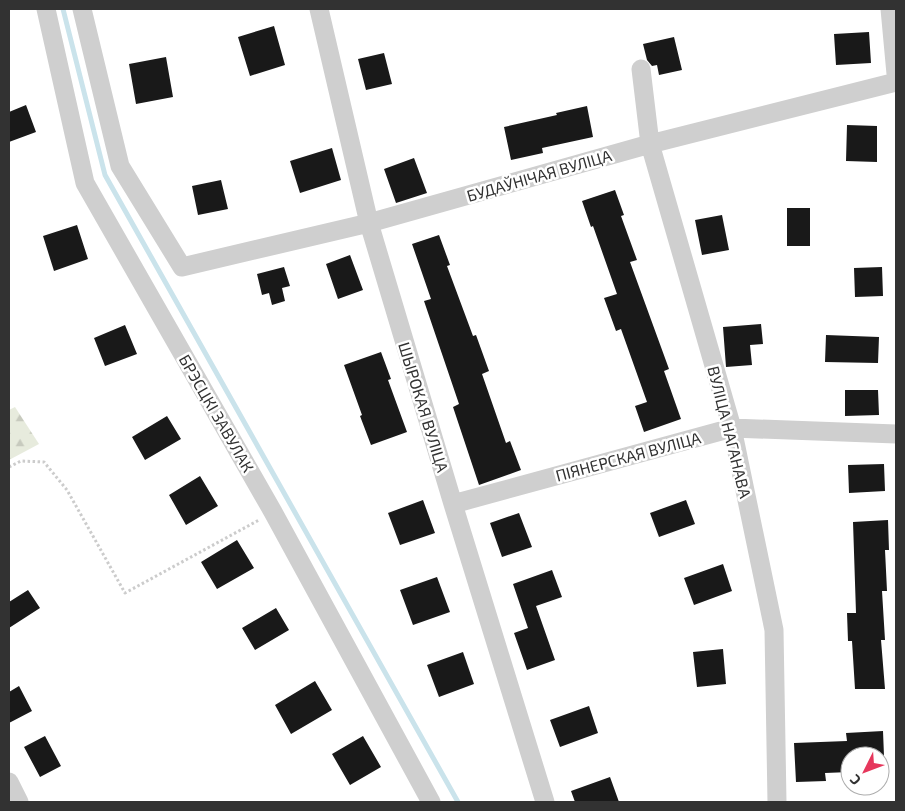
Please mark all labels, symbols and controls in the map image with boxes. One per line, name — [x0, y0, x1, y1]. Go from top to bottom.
street label: БУДАЎНІЧАЯ ВУЛІЦА — [464, 145, 614, 205]
street label: ШЫРОКАЯ ВУЛІЦА — [395, 340, 453, 475]
street label: БРЭСЦКІ ЗАВУЛАК — [176, 351, 259, 476]
street label: ВУЛІЦА НАГАНАВА — [704, 364, 756, 500]
street label: ПІЯНЕРСКАЯ ВУЛІЦА — [553, 427, 703, 485]
north arrow — [840, 746, 890, 796]
text: С — [846, 771, 864, 789]

